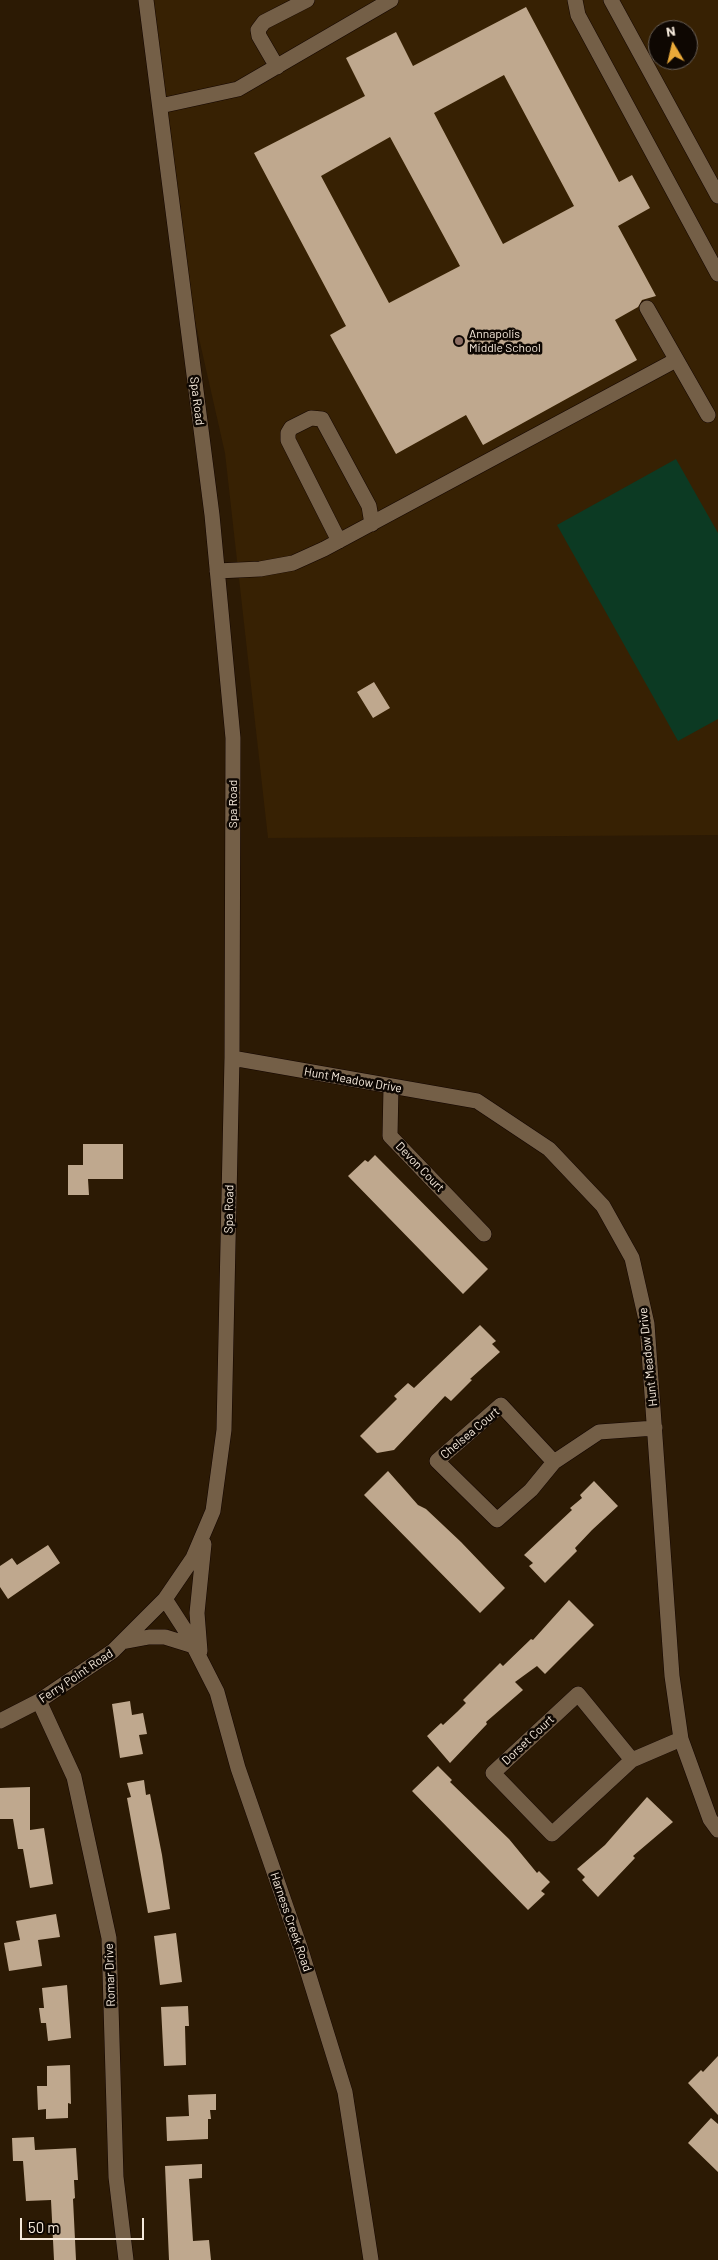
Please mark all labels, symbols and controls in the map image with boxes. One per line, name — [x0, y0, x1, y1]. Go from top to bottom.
north arrow — [648, 20, 698, 70]
text: N — [665, 22, 677, 40]
place label: Annapolis Middle School — [469, 327, 541, 355]
marker: Annapolis Middle School — [453, 335, 465, 347]
street label: Spa Road — [187, 376, 207, 426]
street label: Spa Road — [226, 780, 240, 828]
street label: Hunt Meadow Drive — [303, 1064, 403, 1096]
street label: Devon Court — [393, 1139, 447, 1195]
street label: Spa Road — [221, 1185, 237, 1233]
street label: Hunt Meadow Drive — [636, 1307, 660, 1407]
street label: Chelsea Court — [438, 1404, 502, 1462]
street label: Ferry Point Road — [36, 1646, 116, 1706]
street label: Dorset Court — [499, 1712, 557, 1768]
street label: Harness Creek Road — [267, 1870, 315, 1974]
street label: Romar Drive — [102, 1943, 118, 2007]
scale bar — [22, 2208, 146, 2240]
text: 50 m — [28, 2218, 60, 2236]

